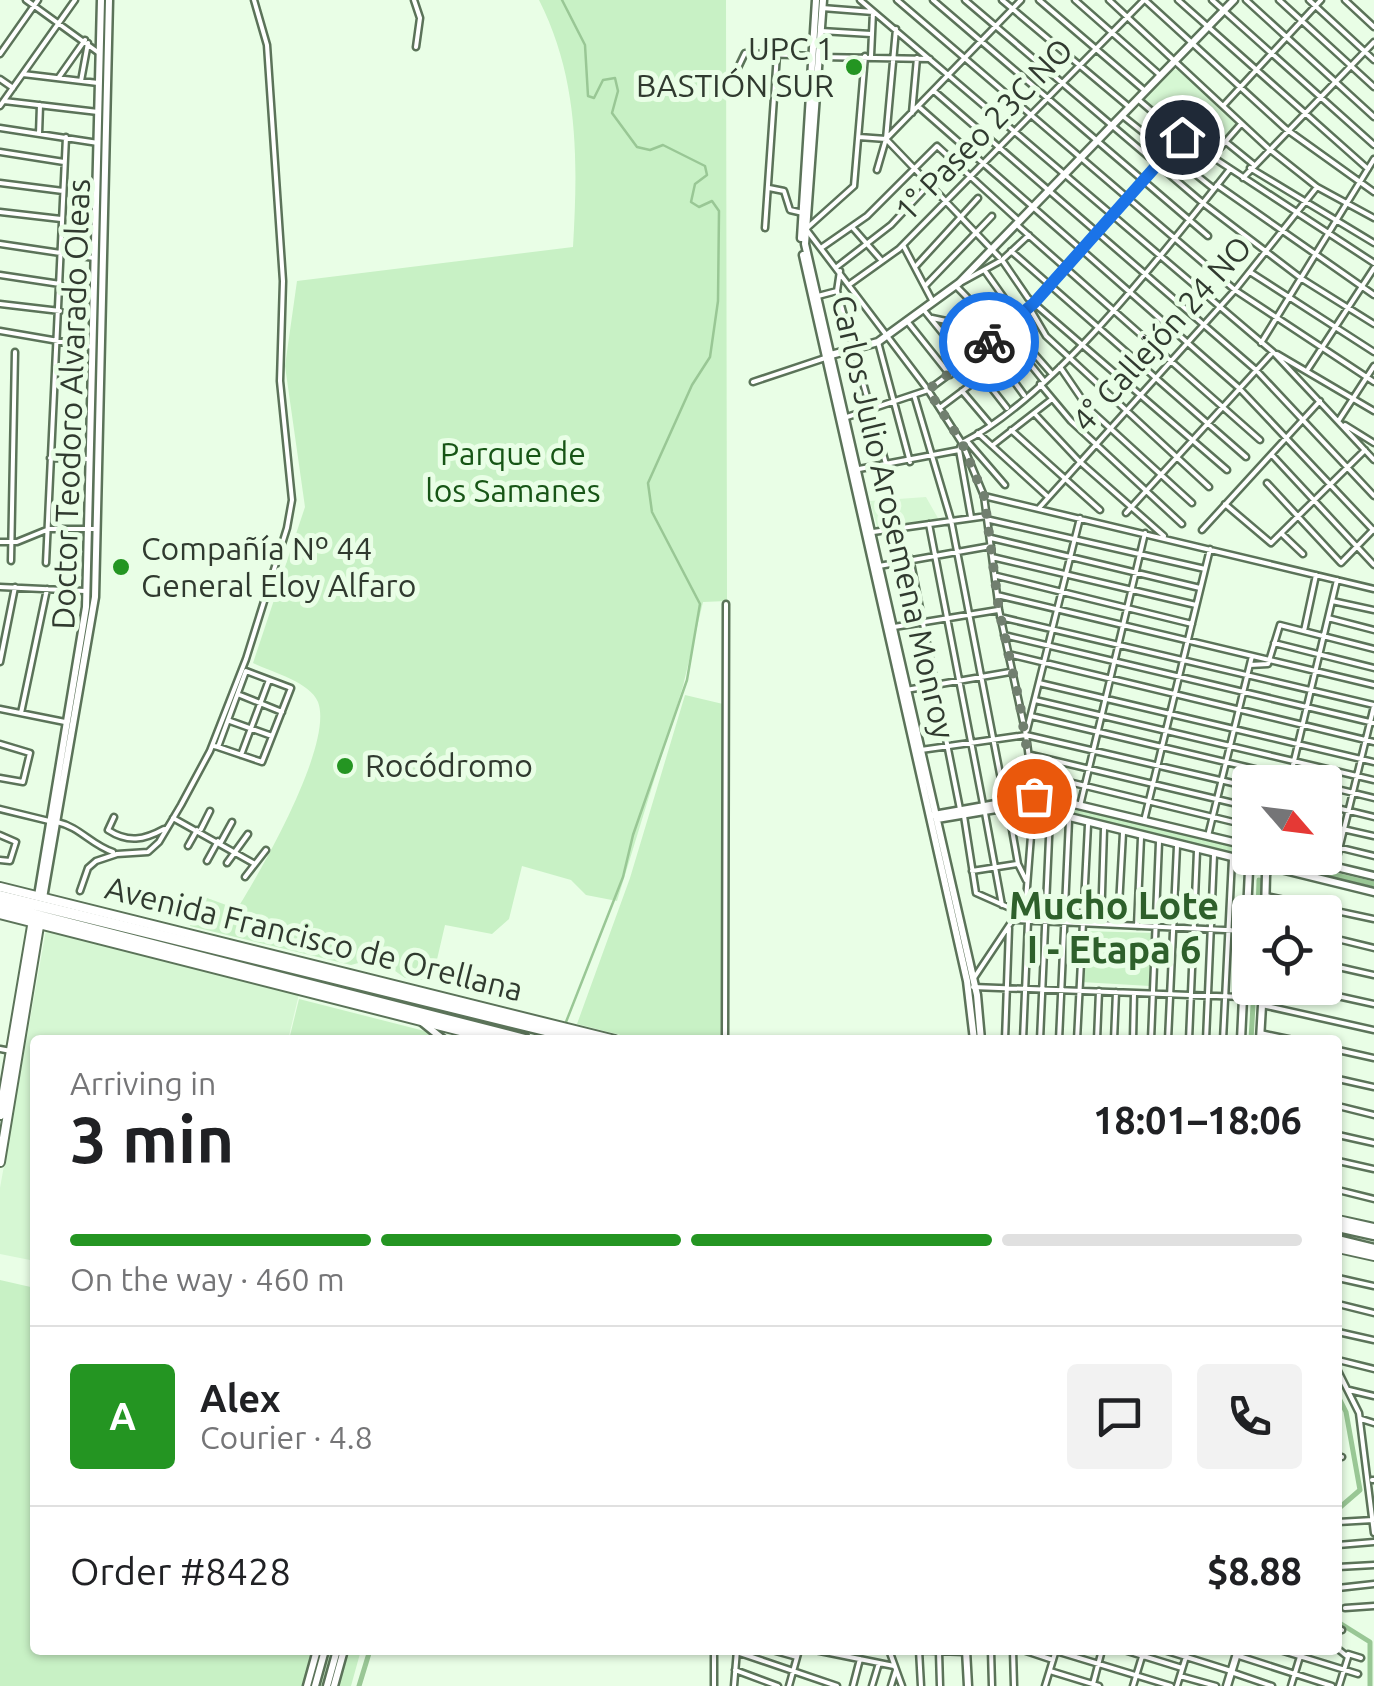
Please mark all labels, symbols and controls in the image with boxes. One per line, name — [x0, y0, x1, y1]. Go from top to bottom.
place label: UPC 1 BASTIÓN SUR — [636, 30, 834, 103]
street label: 1° Paseo 23C NO — [887, 31, 1079, 228]
marker: UPC 1 BASTIÓN SUR — [843, 56, 865, 78]
pin — [1140, 95, 1225, 180]
icon: home — [1155, 110, 1210, 165]
street label: Doctor Teodoro Alvarado Oleas — [44, 178, 96, 630]
street label: 4° Callejón 24 NO — [1064, 229, 1258, 438]
street label: Carlos Julio Arosemena Monroy — [825, 291, 963, 742]
courier — [939, 292, 1039, 392]
icon: bike — [962, 315, 1017, 370]
park label: Parque de los Samanes — [425, 435, 601, 508]
place label: Compañía Nº 44 General Eloy Alfaro — [141, 530, 416, 603]
marker: Compañía Nº 44 General Eloy Alfaro — [110, 556, 132, 578]
place label: Rocódromo — [365, 747, 533, 783]
pin — [992, 754, 1077, 839]
marker: Rocódromo — [334, 755, 356, 777]
north arrow — [1232, 765, 1342, 875]
map controls — [1232, 765, 1342, 1005]
icon: bag — [1007, 769, 1062, 824]
street label: Avenida Francisco de Orellana — [102, 869, 527, 1007]
district label: Mucho Lote I - Etapa 6 — [1009, 884, 1219, 970]
button: locate — [1232, 895, 1342, 1005]
text: Arriving in — [70, 1065, 216, 1101]
text: 18:01–18:06 — [1093, 1099, 1302, 1141]
text: 3 min — [70, 1102, 234, 1175]
text: On the way · 460 m — [70, 1261, 345, 1297]
button: chat — [1067, 1364, 1172, 1469]
button: phone — [1197, 1364, 1302, 1469]
text: Alex — [200, 1377, 281, 1419]
text: A — [109, 1395, 136, 1437]
text: Courier · 4.8 — [200, 1419, 373, 1455]
text: Order #8428 — [70, 1550, 291, 1592]
text: $8.88 — [1207, 1550, 1302, 1592]

